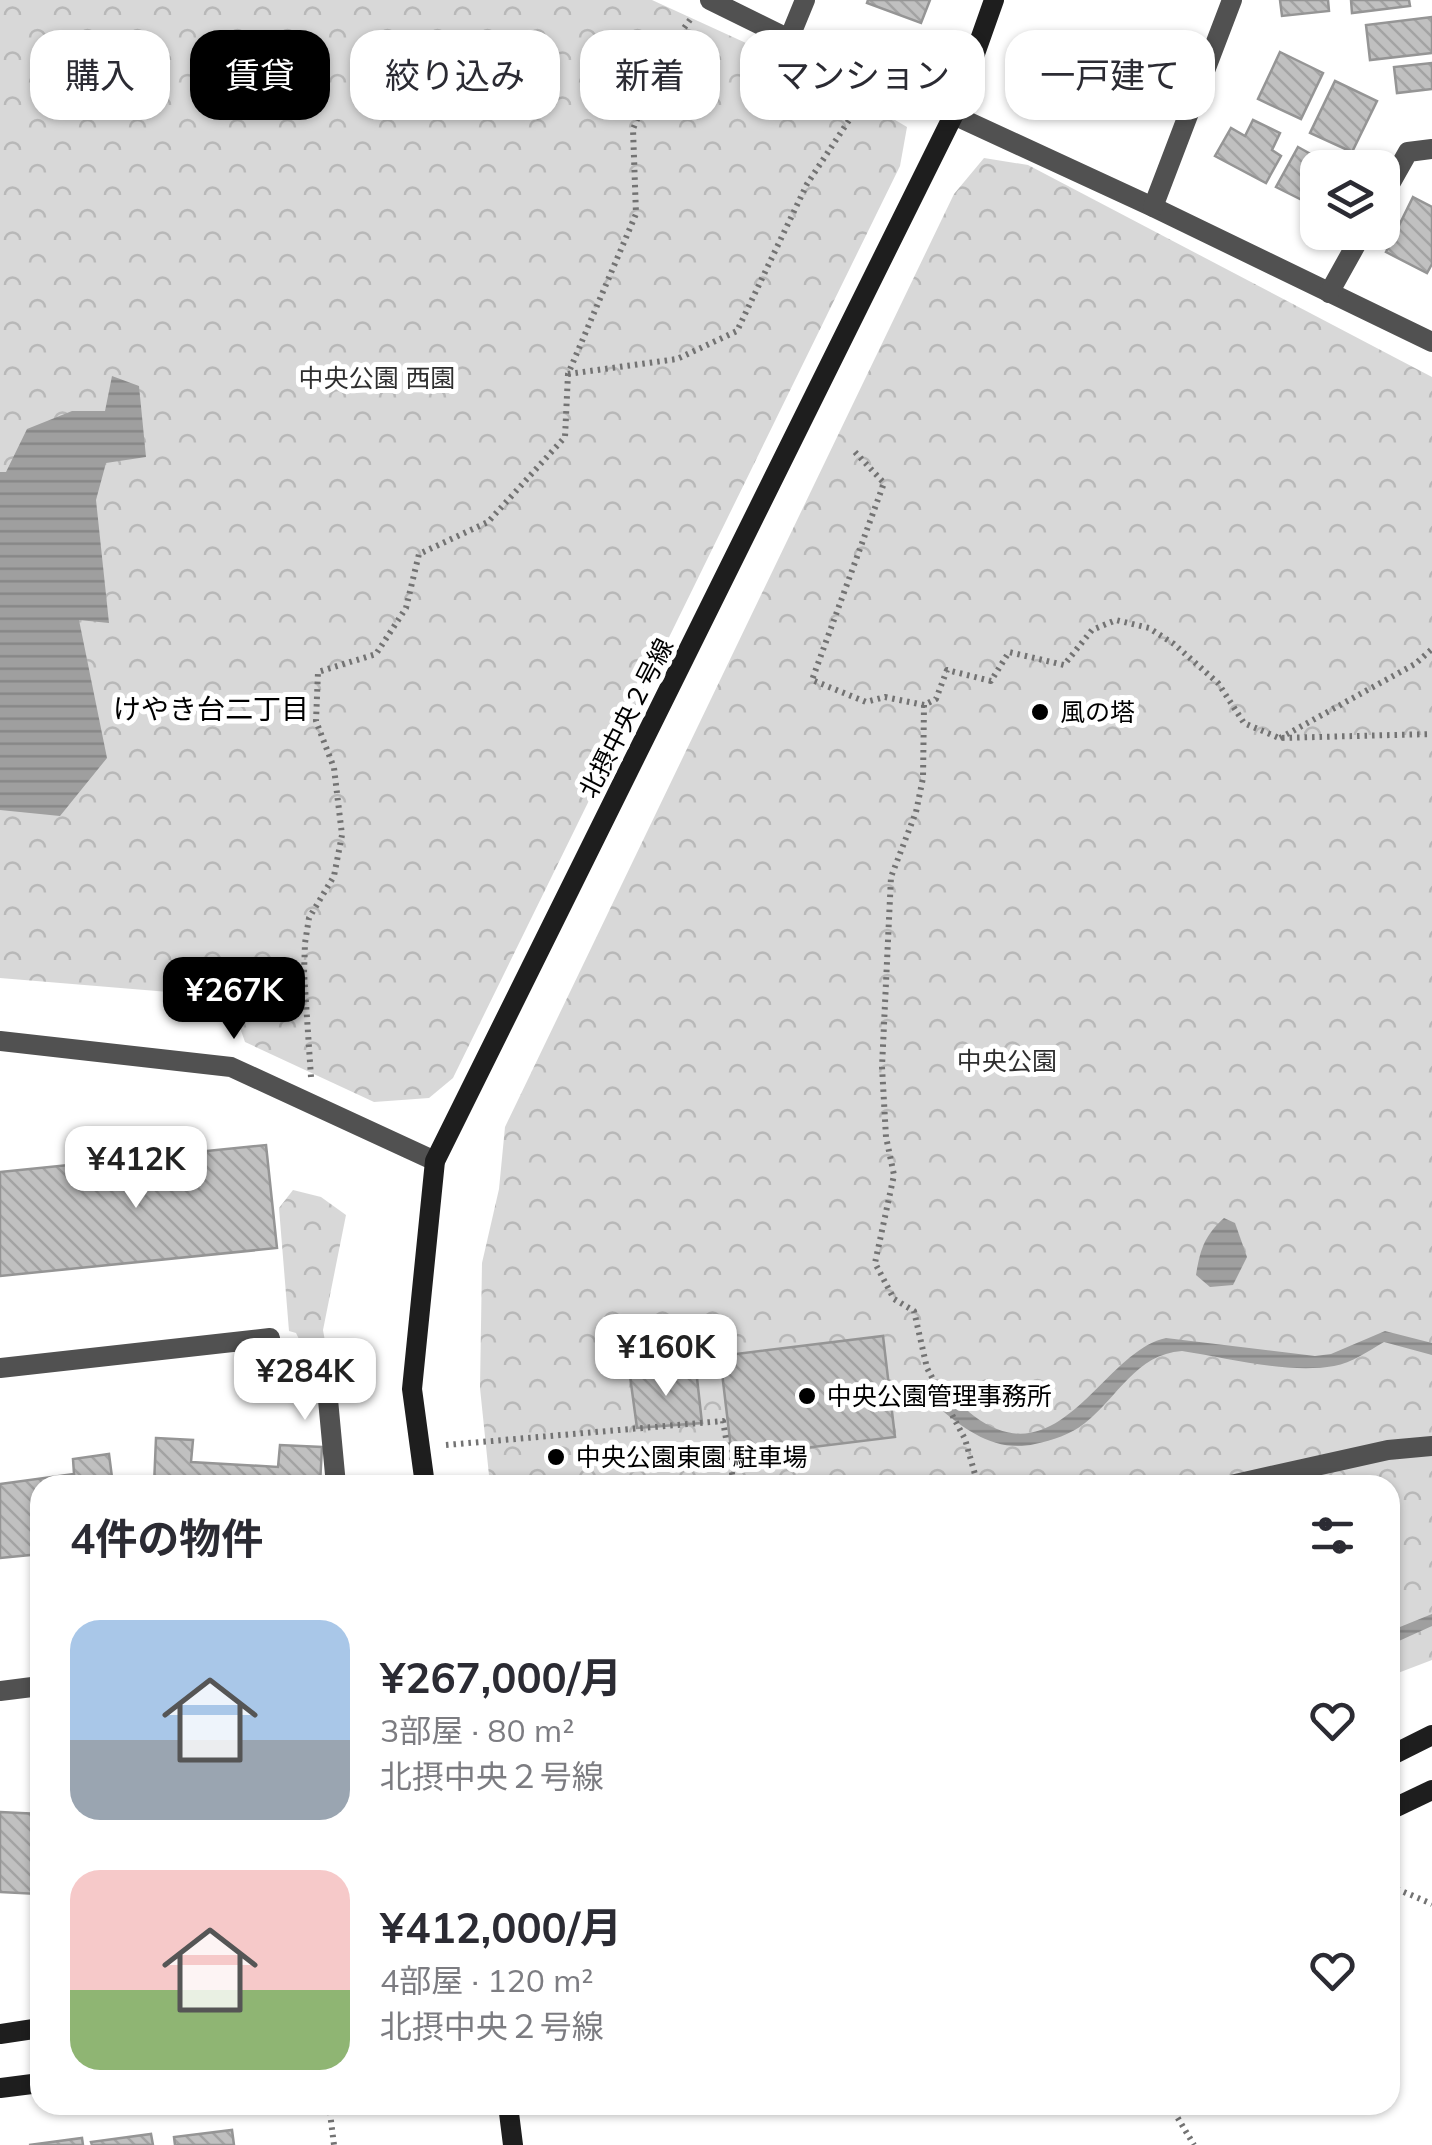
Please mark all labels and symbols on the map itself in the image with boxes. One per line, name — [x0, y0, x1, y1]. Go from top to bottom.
park label: 中央公園 西園 — [299, 362, 455, 393]
street label: 北摂中央２号線 — [572, 633, 679, 803]
district label: けやき台二丁目 — [113, 691, 309, 726]
place label: 風の塔 — [1060, 696, 1135, 727]
marker: 風の塔 — [1029, 701, 1051, 723]
pin: ¥267K — [164, 957, 304, 1042]
park label: 中央公園 — [957, 1045, 1057, 1076]
pin: ¥412K — [66, 1126, 206, 1211]
pin: ¥160K — [596, 1314, 736, 1399]
pin: ¥284K — [235, 1338, 375, 1423]
place label: 中央公園管理事務所 — [827, 1380, 1052, 1411]
marker: 中央公園管理事務所 — [796, 1385, 818, 1407]
place label: 中央公園東園 駐車場 — [576, 1441, 808, 1472]
marker: 中央公園東園 駐車場 — [545, 1446, 567, 1468]

